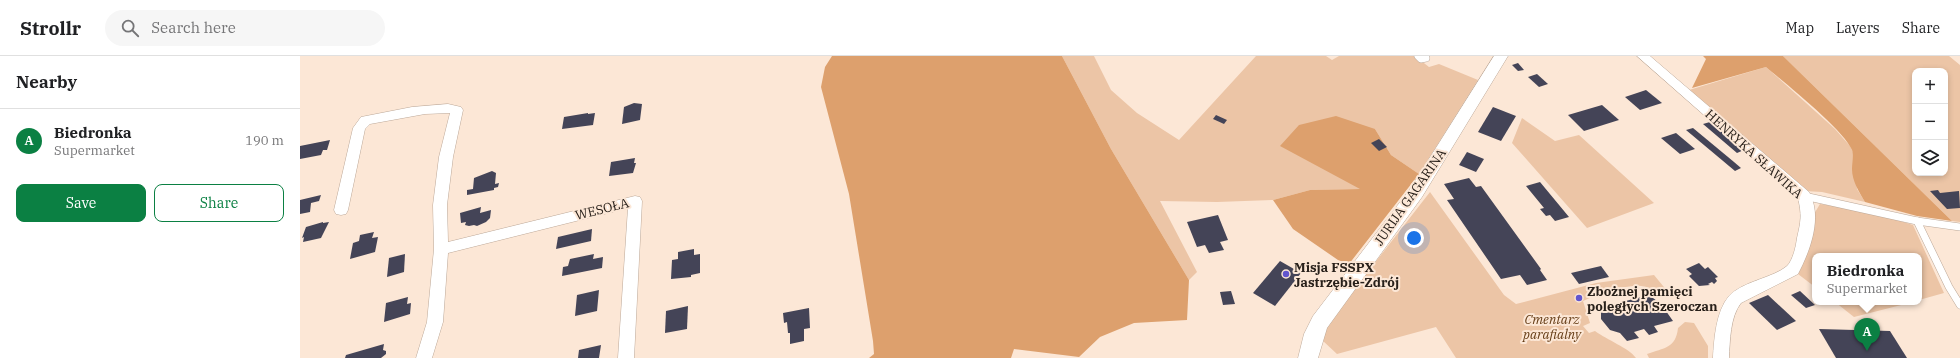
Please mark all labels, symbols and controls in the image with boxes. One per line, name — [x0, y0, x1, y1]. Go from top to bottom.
search box — [105, 10, 385, 46]
text: Strollr — [20, 16, 81, 40]
icon: search — [119, 17, 141, 39]
text: Search here — [151, 18, 236, 37]
text: Map — [1786, 19, 1814, 37]
text: Layers — [1836, 19, 1880, 37]
text: Share — [1902, 19, 1940, 37]
map controls — [1912, 68, 1948, 176]
button: + — [1912, 68, 1948, 104]
text: Nearby — [16, 71, 77, 93]
button: − — [1912, 104, 1948, 140]
street label: HENRYKA SŁAWIKA — [1702, 106, 1806, 202]
text: Biedronka — [54, 123, 132, 142]
text: A — [24, 132, 34, 149]
text: 190 m — [245, 132, 284, 149]
button: layers — [1912, 140, 1948, 176]
text: Supermarket — [54, 142, 135, 159]
street label: JURIJA GAGARINA — [1370, 145, 1450, 249]
button: Save — [16, 184, 146, 222]
button: Share — [154, 184, 284, 222]
street label: WESOŁA — [573, 194, 631, 224]
your location — [1404, 228, 1424, 248]
popup — [1812, 253, 1922, 305]
place label: Misja FSSPX Jastrzębie-Zdrój — [1294, 259, 1399, 291]
text: Biedronka — [1827, 261, 1904, 280]
marker: Misja FSSPX Jastrzębie-Zdrój — [1281, 269, 1291, 279]
text: Supermarket — [1827, 280, 1907, 297]
place label: Zbożnej pamięci poległych Szeroczan — [1587, 283, 1718, 315]
marker: Zbożnej pamięci poległych Szeroczan — [1574, 293, 1584, 303]
park label: Cmentarz parafialny — [1521, 311, 1582, 343]
pin: A — [1854, 318, 1880, 351]

